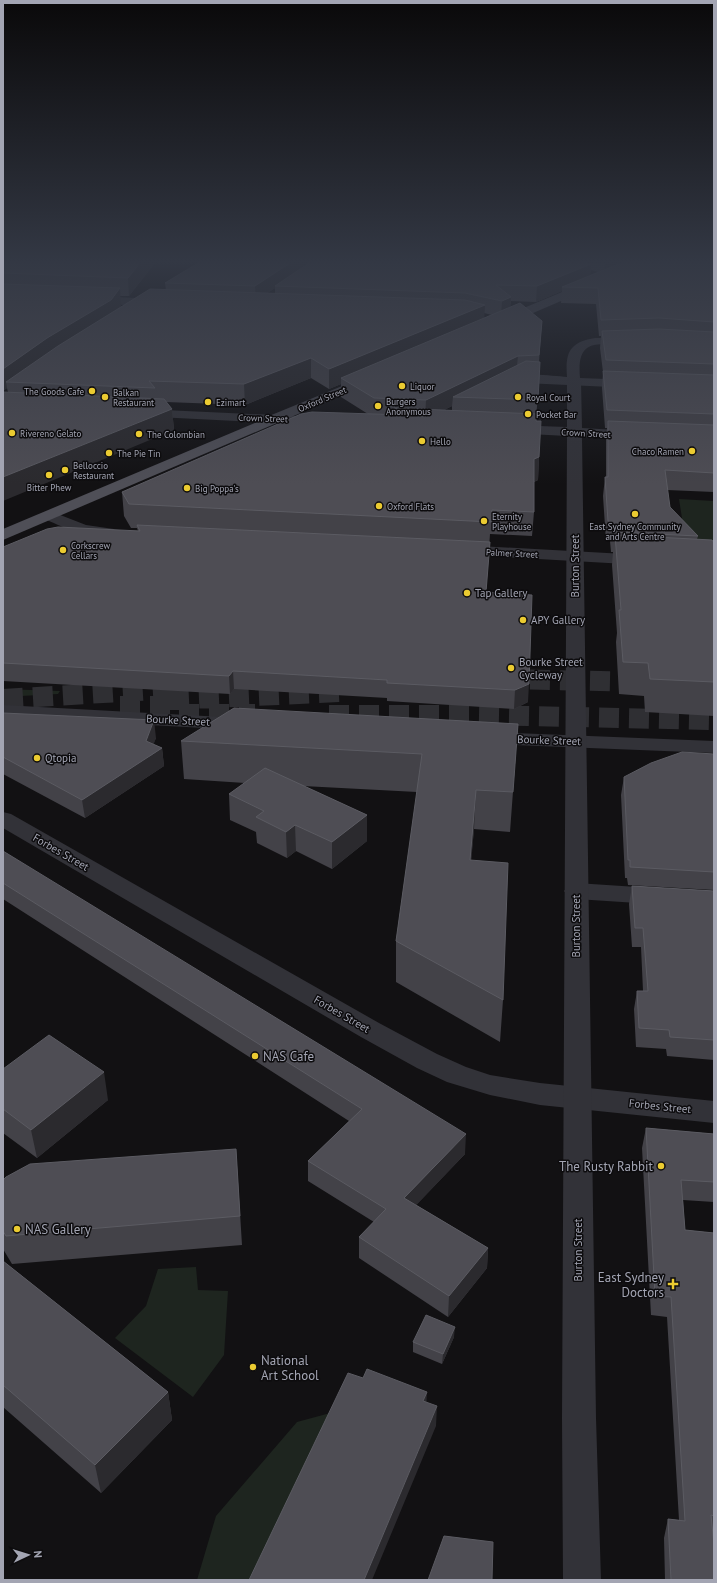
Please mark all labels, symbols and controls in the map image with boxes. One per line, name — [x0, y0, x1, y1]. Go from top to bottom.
marker: Liquor — [397, 381, 407, 391]
place label: Liquor — [410, 381, 435, 392]
street label: Oxford Street — [296, 384, 348, 414]
place label: The Goods Cafe — [24, 386, 84, 397]
marker: The Goods Cafe — [87, 386, 97, 396]
place label: Balkan Restaurant — [113, 387, 154, 408]
marker: Balkan Restaurant — [100, 392, 110, 402]
marker: Royal Court — [513, 392, 523, 402]
place label: Royal Court — [526, 392, 570, 403]
place label: Burgers Anonymous — [386, 396, 431, 417]
marker: Ezimart — [203, 397, 213, 407]
place label: Ezimart — [216, 397, 245, 408]
marker: Burgers Anonymous — [373, 401, 383, 411]
marker: Pocket Bar — [523, 409, 533, 419]
place label: Pocket Bar — [536, 409, 577, 420]
street label: Crown Street — [238, 412, 288, 424]
street label: Crown Street — [561, 426, 611, 440]
marker: Rivereno Gelato — [7, 428, 17, 438]
place label: Rivereno Gelato — [20, 428, 81, 439]
marker: The Colombian — [134, 429, 144, 439]
place label: The Colombian — [147, 429, 205, 440]
marker: Hello — [417, 436, 427, 446]
place label: Hello — [430, 436, 451, 447]
place label: Chaco Ramen — [632, 446, 684, 457]
marker: Chaco Ramen — [687, 446, 697, 456]
marker: The Pie Tin — [104, 448, 114, 458]
place label: The Pie Tin — [117, 448, 160, 459]
place label: Belloccio Restaurant — [73, 460, 114, 481]
marker: Belloccio Restaurant — [60, 465, 70, 475]
marker: Bitter Phew — [44, 470, 54, 480]
place label: Bitter Phew — [27, 482, 72, 493]
marker: Big Poppa's — [182, 483, 192, 493]
place label: Big Poppa's — [195, 483, 239, 494]
marker: Oxford Flats — [374, 501, 384, 511]
place label: Oxford Flats — [387, 501, 434, 512]
marker: East Sydney Community and Arts Centre — [630, 509, 640, 519]
place label: Eternity Playhouse — [492, 511, 532, 532]
marker: Eternity Playhouse — [479, 516, 489, 526]
place label: East Sydney Community and Arts Centre — [589, 521, 682, 542]
street label: Burton Street — [568, 534, 582, 597]
place label: Corkscrew Cellars — [71, 540, 110, 561]
marker: Corkscrew Cellars — [58, 545, 68, 555]
street label: Palmer Street — [486, 546, 538, 560]
place label: Tap Gallery — [475, 586, 528, 600]
marker: Tap Gallery — [462, 588, 472, 598]
place label: APY Gallery — [531, 613, 586, 627]
marker: APY Gallery — [518, 615, 528, 625]
place label: Bourke Street Cycleway — [519, 655, 583, 682]
marker: Bourke Street Cycleway — [506, 663, 516, 673]
street label: Bourke Street — [146, 711, 210, 729]
street label: Bourke Street — [517, 732, 581, 748]
place label: Qtopia — [45, 751, 76, 765]
marker: Qtopia — [32, 753, 42, 763]
street label: Forbes Street — [30, 830, 92, 874]
street label: Burton Street — [569, 894, 583, 957]
street label: Forbes Street — [311, 992, 373, 1036]
place label: NAS Cafe — [263, 1048, 314, 1065]
marker: NAS Cafe — [250, 1051, 260, 1061]
street label: Forbes Street — [628, 1096, 692, 1116]
place label: The Rusty Rabbit — [559, 1158, 654, 1175]
marker: The Rusty Rabbit — [656, 1161, 666, 1171]
street label: Burton Street — [571, 1218, 585, 1281]
place label: NAS Gallery — [25, 1221, 91, 1238]
marker: NAS Gallery — [12, 1224, 22, 1234]
place label: East Sydney Doctors — [598, 1269, 664, 1301]
marker: East Sydney Doctors — [667, 1278, 679, 1290]
place label: National Art School — [261, 1352, 319, 1384]
marker: National Art School — [248, 1362, 258, 1372]
north arrow — [8, 1535, 48, 1575]
text: N — [31, 1550, 45, 1558]

